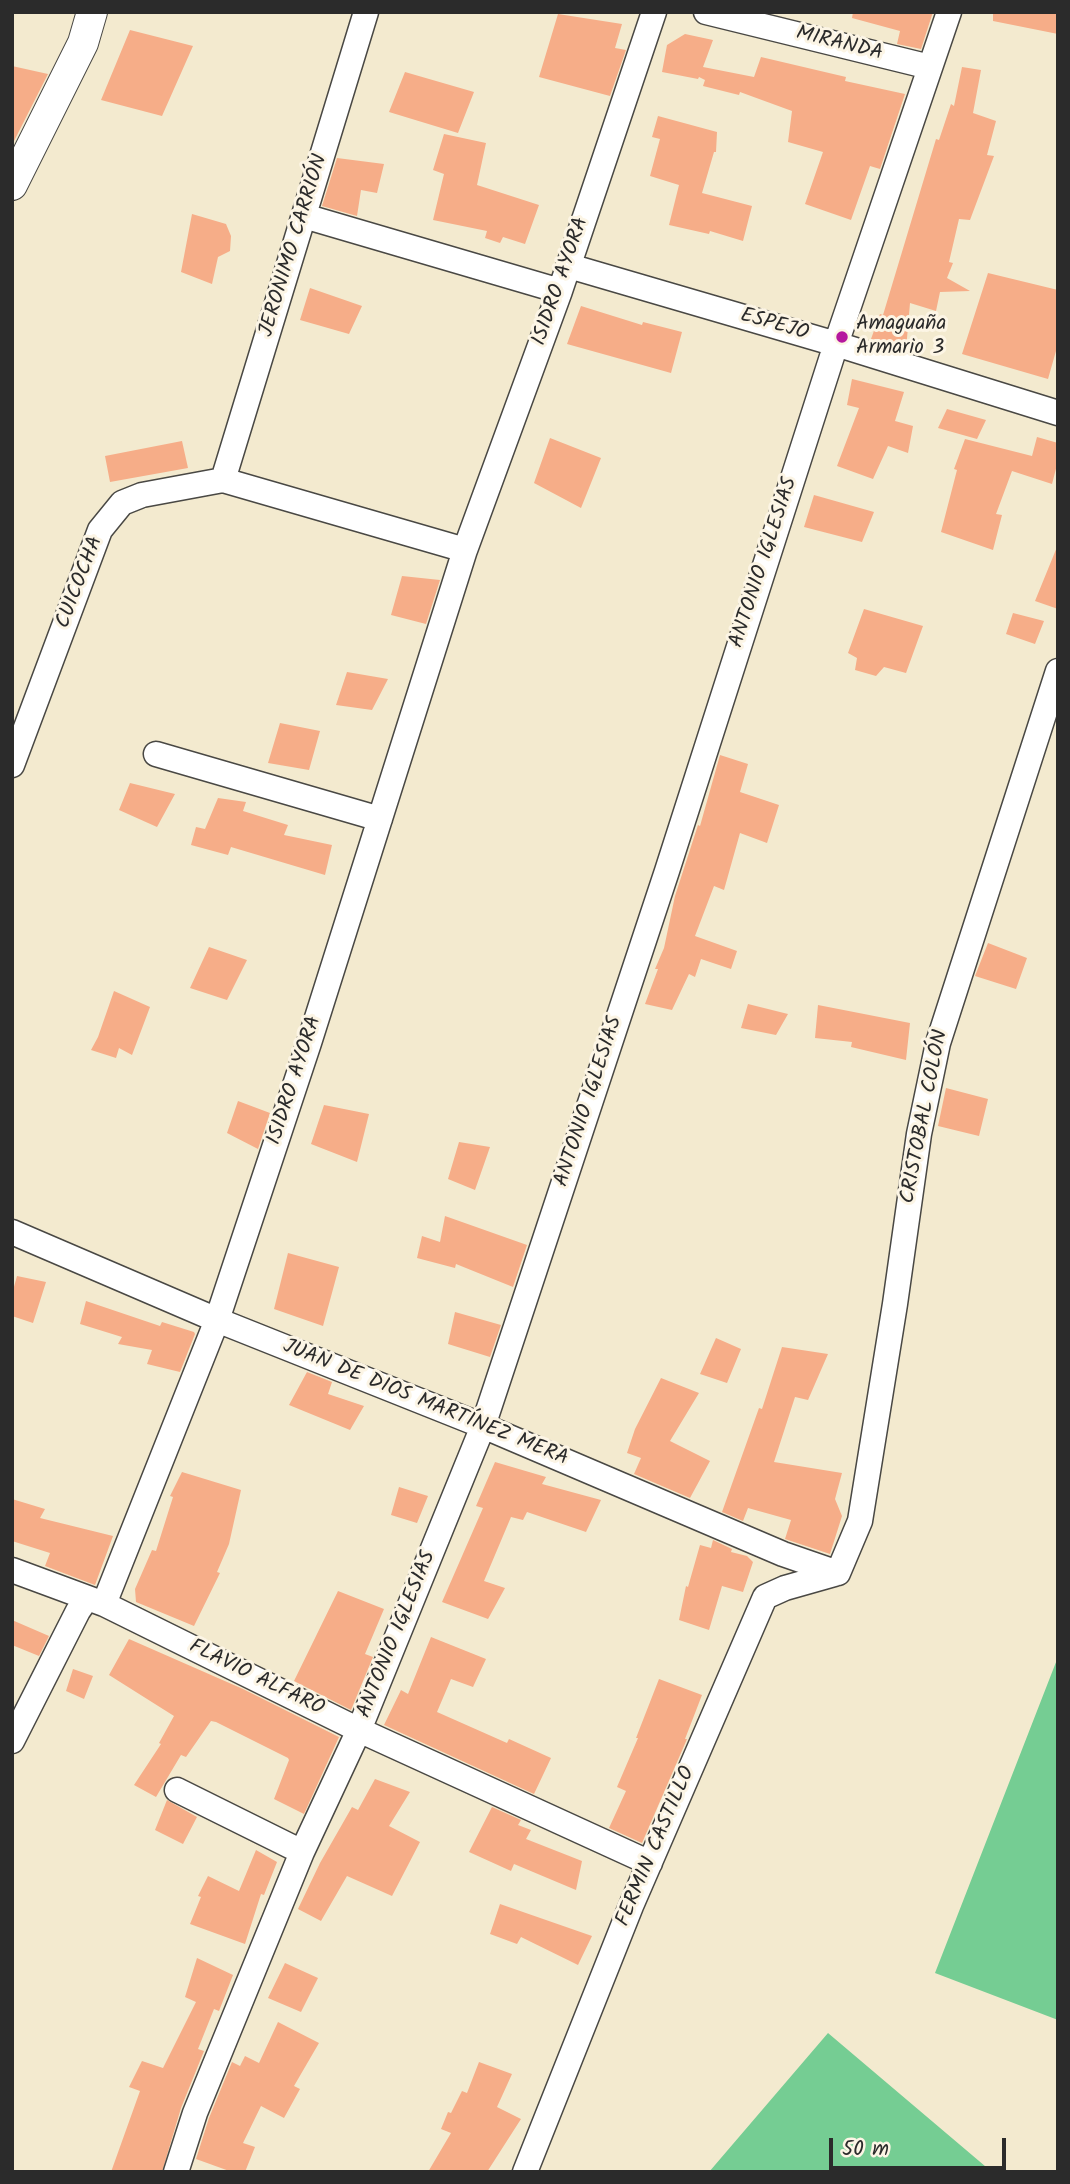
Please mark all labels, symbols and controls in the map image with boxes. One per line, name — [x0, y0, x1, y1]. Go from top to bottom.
street label: MIRANDA — [793, 22, 885, 68]
street label: JERONIMO CARRIÓN — [255, 152, 335, 340]
street label: ISIDRO AYORA — [528, 215, 596, 349]
street label: ESPEJO — [737, 304, 811, 348]
place label: Amaguaña Armario 3 — [856, 312, 946, 362]
marker: Amaguaña Armario 3 — [834, 329, 850, 345]
street label: ANTONIO IGLESIAS — [726, 475, 804, 651]
street label: CUICOCHA — [52, 533, 110, 633]
street label: ISIDRO AYORA — [263, 1013, 329, 1149]
street label: ANTONIO IGLESIAS — [551, 1014, 629, 1190]
street label: CRISTOBAL COLÓN — [897, 1028, 955, 1206]
street label: JUAN DE DIOS MARTÍNEZ MERA — [279, 1335, 571, 1473]
street label: ANTONIO IGLESIAS — [353, 1548, 443, 1722]
street label: FLAVIO ALFARO — [184, 1635, 328, 1723]
street label: FERMIN CASTILLO — [612, 1763, 702, 1931]
scale bar — [832, 2124, 1009, 2168]
text: 50 m — [842, 2133, 889, 2166]

